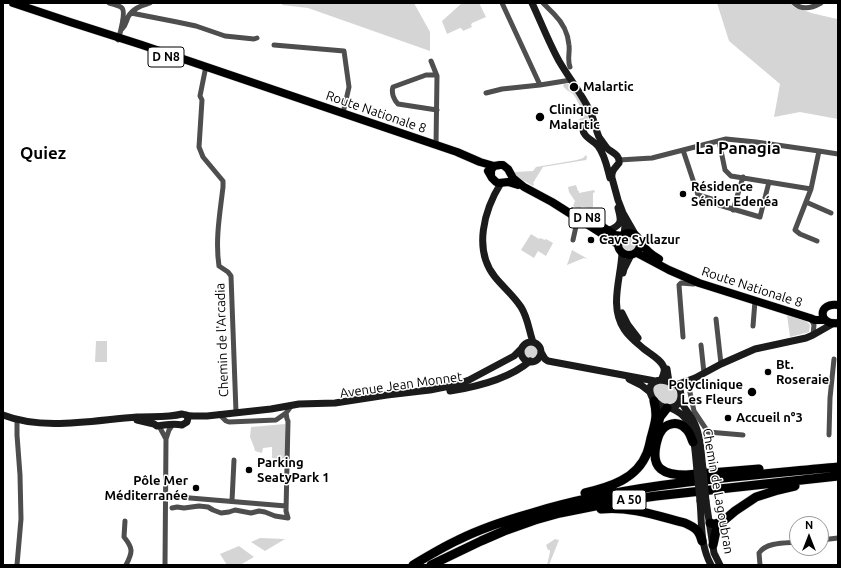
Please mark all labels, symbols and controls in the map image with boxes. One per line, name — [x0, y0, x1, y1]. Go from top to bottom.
road number: D N8 — [148, 47, 184, 67]
place label: Malartic — [583, 79, 634, 95]
marker: Malartic — [568, 81, 580, 93]
street label: Route Nationale 8 — [324, 88, 428, 136]
place label: Clinique Malartic — [549, 102, 600, 133]
marker: Clinique Malartic — [534, 111, 546, 123]
district label: La Panagia — [695, 138, 781, 158]
district label: Quiez — [20, 143, 66, 163]
place label: Résidence Sénior Edenéa — [691, 179, 778, 210]
marker: Résidence Sénior Edenéa — [678, 189, 688, 199]
road number: D N8 — [569, 208, 605, 228]
place label: Cave Syllazur — [599, 232, 680, 248]
marker: Cave Syllazur — [586, 235, 596, 245]
street label: Route Nationale 8 — [700, 263, 804, 311]
street label: Chemin de l'Arcadia — [212, 283, 232, 397]
place label: Bt. Roseraie — [776, 357, 829, 388]
marker: Bt. Roseraie — [763, 367, 773, 377]
street label: Avenue Jean Monnet — [339, 369, 463, 401]
place label: Polyclinique Les Fleurs — [669, 377, 743, 408]
marker: Polyclinique Les Fleurs — [746, 386, 758, 398]
place label: Accueil n°3 — [736, 410, 803, 426]
marker: Accueil n°3 — [723, 413, 733, 423]
street label: Chemin de Lagoubran — [699, 427, 737, 555]
place label: Parking SeatyPark 1 — [257, 455, 330, 486]
marker: Parking SeatyPark 1 — [244, 465, 254, 475]
place label: Pôle Mer Méditerranée — [104, 473, 188, 504]
marker: Pôle Mer Méditerranée — [191, 483, 201, 493]
road number: A 50 — [612, 490, 646, 510]
north arrow — [789, 516, 829, 556]
text: N — [805, 519, 813, 531]

